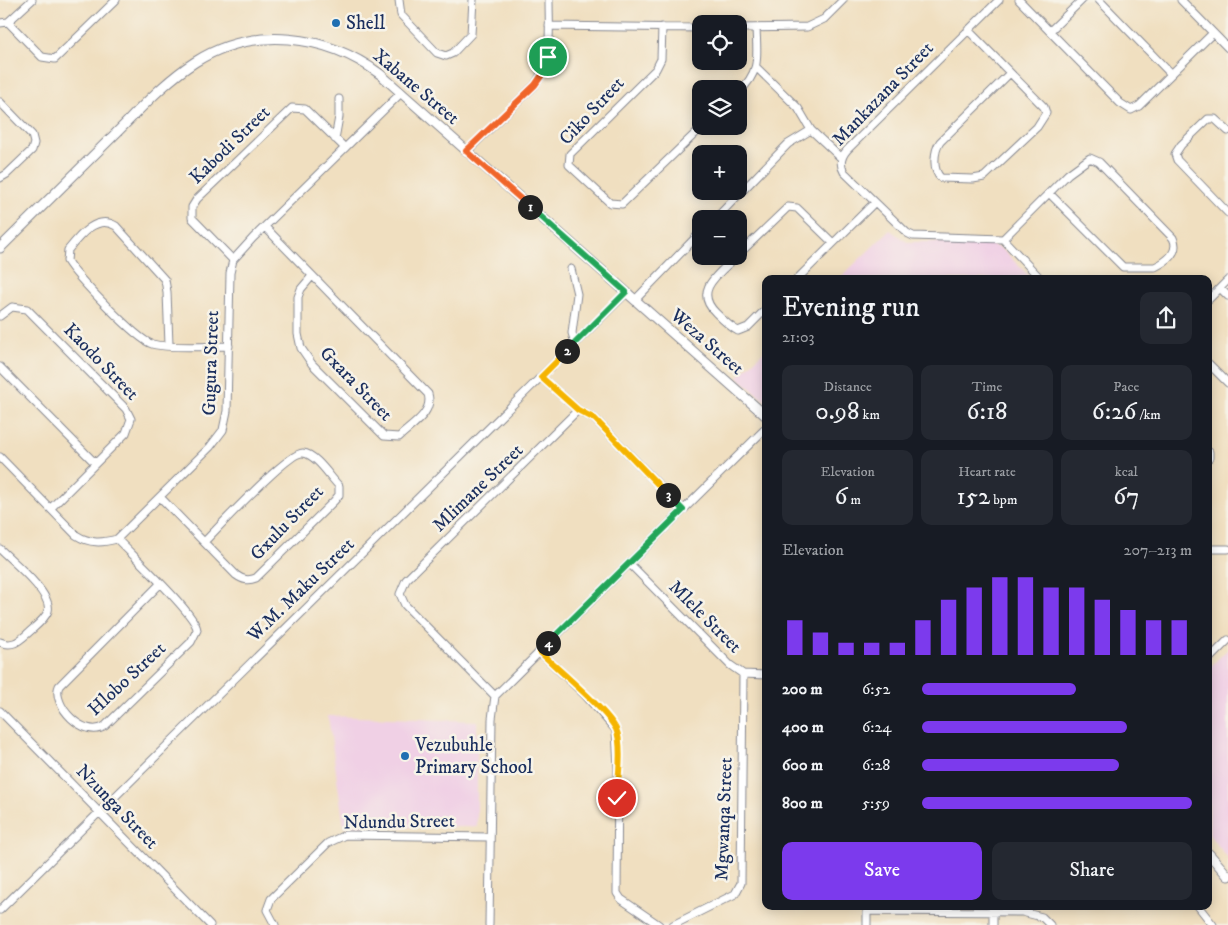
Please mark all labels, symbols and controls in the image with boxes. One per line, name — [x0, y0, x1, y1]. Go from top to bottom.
place label: Shell — [346, 12, 385, 35]
map controls — [692, 15, 747, 265]
button: locate — [692, 15, 747, 70]
marker: Shell — [330, 17, 342, 29]
pin — [527, 36, 569, 78]
street label: Mankazana Street — [827, 37, 939, 151]
icon: arrive — [534, 43, 562, 71]
street label: Xabane Street — [368, 44, 464, 130]
street label: Ciko Street — [555, 72, 629, 150]
button: layers — [692, 80, 747, 135]
street label: Kabodi Street — [185, 101, 275, 189]
button: + — [692, 145, 747, 200]
pin: 1 — [518, 194, 542, 220]
text: 1 — [528, 198, 533, 216]
button: − — [692, 210, 747, 265]
text: Evening run — [782, 290, 920, 325]
button: share — [1140, 292, 1192, 344]
street label: Weza Street — [665, 303, 748, 380]
street label: Gugura Street — [198, 310, 224, 416]
street label: Kaodo Street — [59, 319, 143, 405]
text: 21:03 — [782, 327, 814, 347]
pin: 2 — [554, 338, 580, 364]
street label: Gxara Street — [315, 342, 397, 426]
text: 2 — [564, 342, 571, 360]
text: Distance — [824, 378, 872, 396]
text: Time — [972, 378, 1002, 396]
text: Pace — [1113, 378, 1139, 396]
text: 0.98 — [815, 396, 860, 427]
text: 6:18 — [966, 396, 1008, 427]
text: 6:26 — [1092, 396, 1137, 427]
text: km — [860, 406, 880, 424]
text: /km — [1137, 406, 1161, 424]
street label: Mlimane Street — [428, 439, 528, 537]
text: Elevation — [821, 463, 875, 481]
text: Heart rate — [958, 463, 1016, 481]
text: kcal — [1115, 463, 1138, 481]
street label: Gxulu Street — [246, 481, 328, 565]
text: 6 — [834, 481, 847, 512]
text: 152 — [957, 481, 990, 512]
text: 67 — [1113, 481, 1139, 512]
pin: 3 — [656, 482, 680, 508]
text: 3 — [666, 486, 671, 504]
text: m — [847, 491, 861, 509]
text: bpm — [990, 491, 1017, 509]
street label: W.M. Maku Street — [242, 533, 359, 648]
text: Elevation — [782, 540, 844, 560]
text: 207–213 m — [1124, 540, 1192, 560]
street label: Mlele Street — [664, 576, 746, 658]
pin: 4 — [536, 630, 560, 656]
text: 4 — [544, 634, 553, 652]
street label: Hlobo Street — [83, 637, 171, 721]
text: 200 m — [782, 679, 823, 699]
text: 6:52 — [862, 679, 890, 699]
text: 400 m — [782, 717, 824, 737]
text: 6:24 — [862, 717, 892, 737]
place label: Vezubuhle Primary School — [414, 734, 533, 779]
marker: Vezubuhle Primary School — [399, 750, 411, 762]
text: 600 m — [782, 755, 823, 775]
text: 6:28 — [862, 755, 890, 775]
street label: Mgwanqa Street — [710, 757, 739, 881]
street label: Nzunga Street — [71, 760, 163, 854]
pin — [596, 777, 638, 819]
icon: check — [603, 784, 631, 812]
text: 800 m — [782, 793, 823, 813]
text: 5:59 — [862, 793, 890, 813]
street label: Ndundu Street — [343, 810, 455, 834]
button: Save — [782, 842, 982, 900]
button: Share — [992, 842, 1192, 900]

